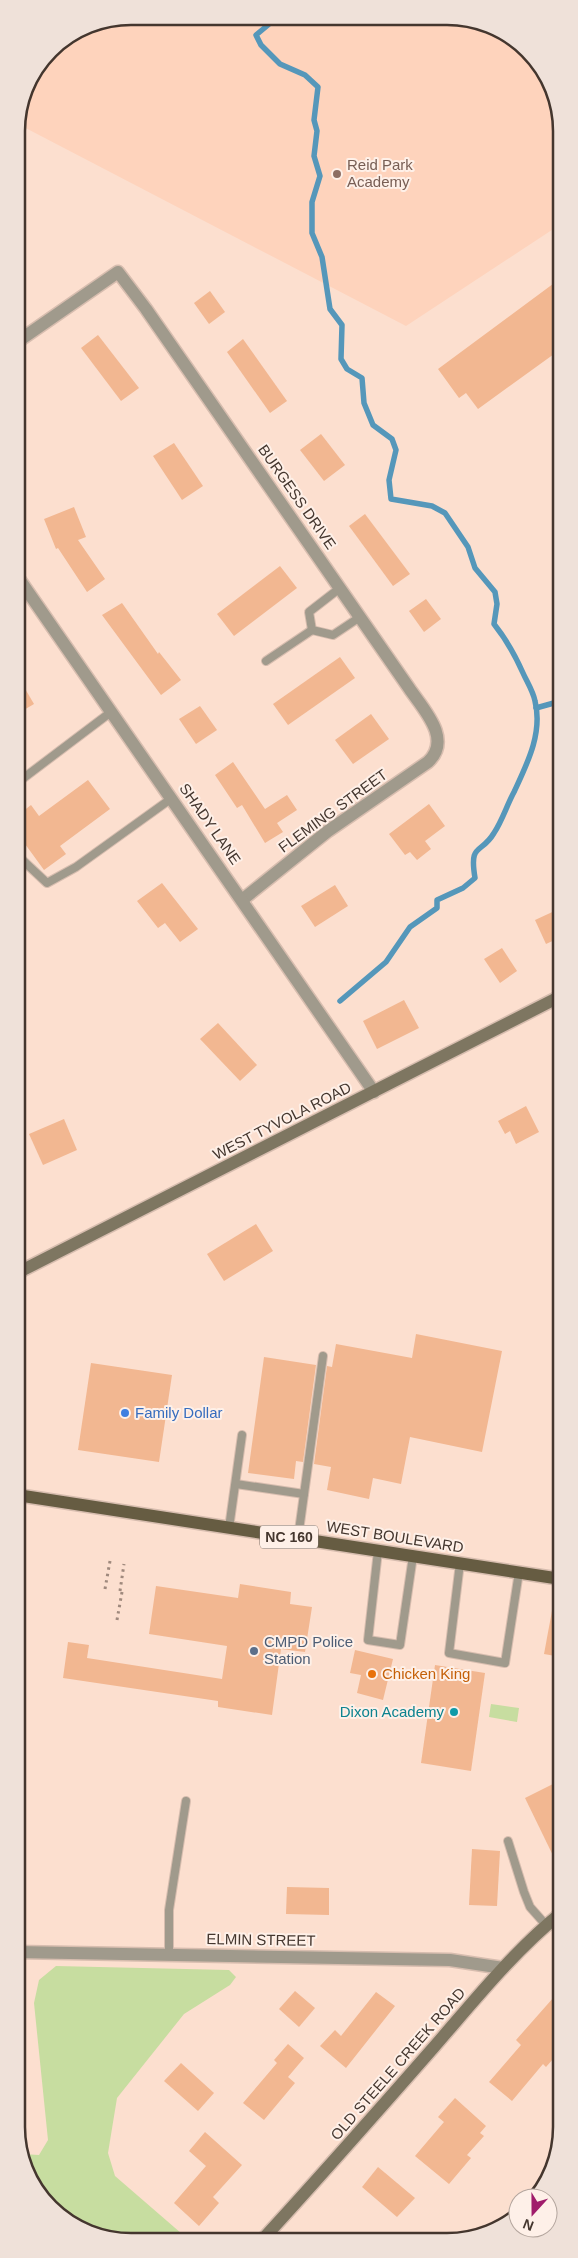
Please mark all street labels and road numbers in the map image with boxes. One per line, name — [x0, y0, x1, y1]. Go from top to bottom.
street label: BURGESS DRIVE — [255, 441, 340, 552]
street label: FLEMING STREET — [275, 766, 390, 856]
street label: SHADY LANE — [176, 780, 245, 867]
street label: WEST TYVOLA ROAD — [210, 1078, 354, 1163]
street label: WEST BOULEVARD — [325, 1517, 465, 1556]
road number: NC 160 — [260, 1525, 318, 1548]
street label: ELMIN STREET — [206, 1930, 316, 1949]
street label: OLD STEELE CREEK ROAD — [327, 1984, 468, 2143]

